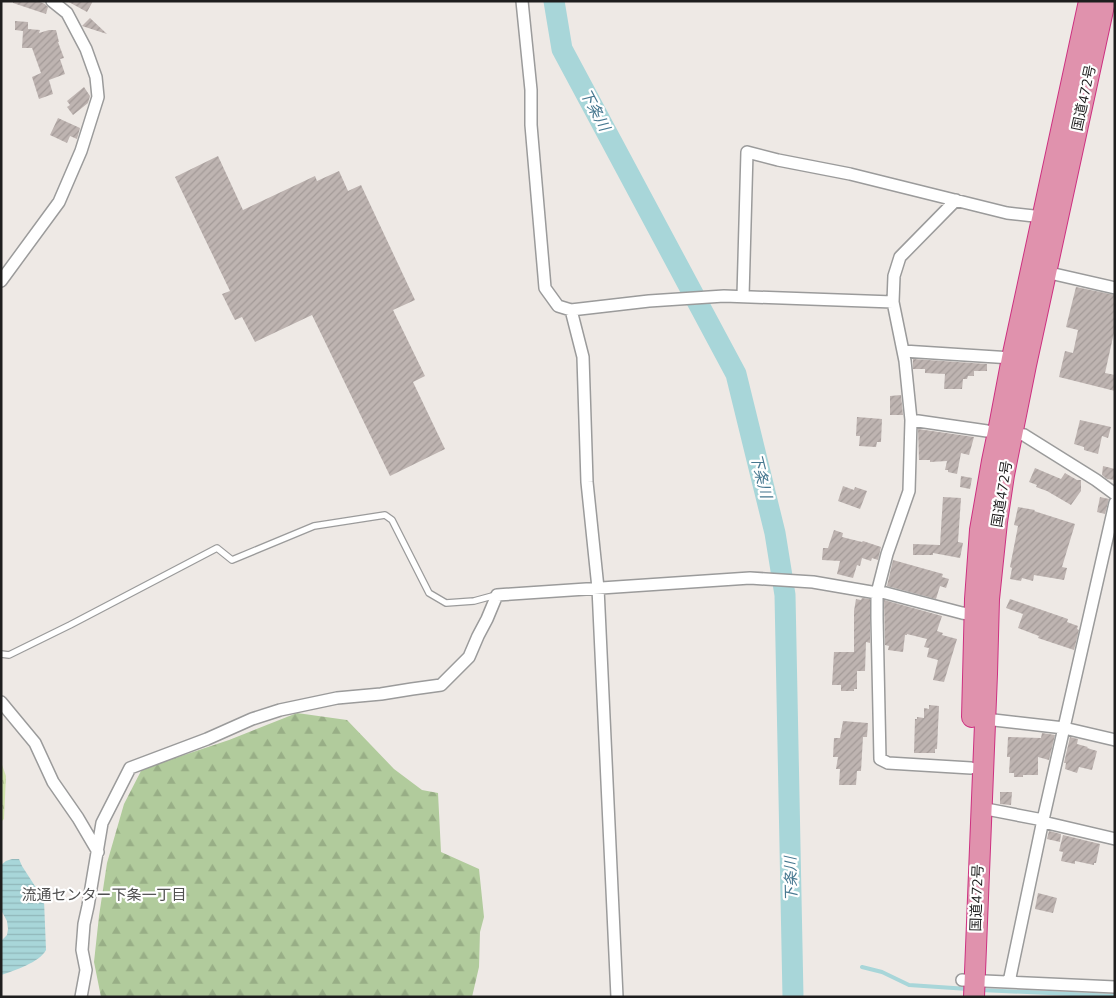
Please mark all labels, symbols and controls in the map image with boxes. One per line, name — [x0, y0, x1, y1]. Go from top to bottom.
street label: 国道472号 — [1068, 63, 1100, 133]
water label: 下条川 — [576, 85, 615, 136]
water label: 下条川 — [746, 452, 777, 502]
street label: 国道472号 — [987, 459, 1017, 529]
water label: 下条川 — [781, 854, 801, 902]
street label: 国道472号 — [966, 864, 988, 932]
district label: 流通センター下条一丁目 — [21, 885, 187, 905]

